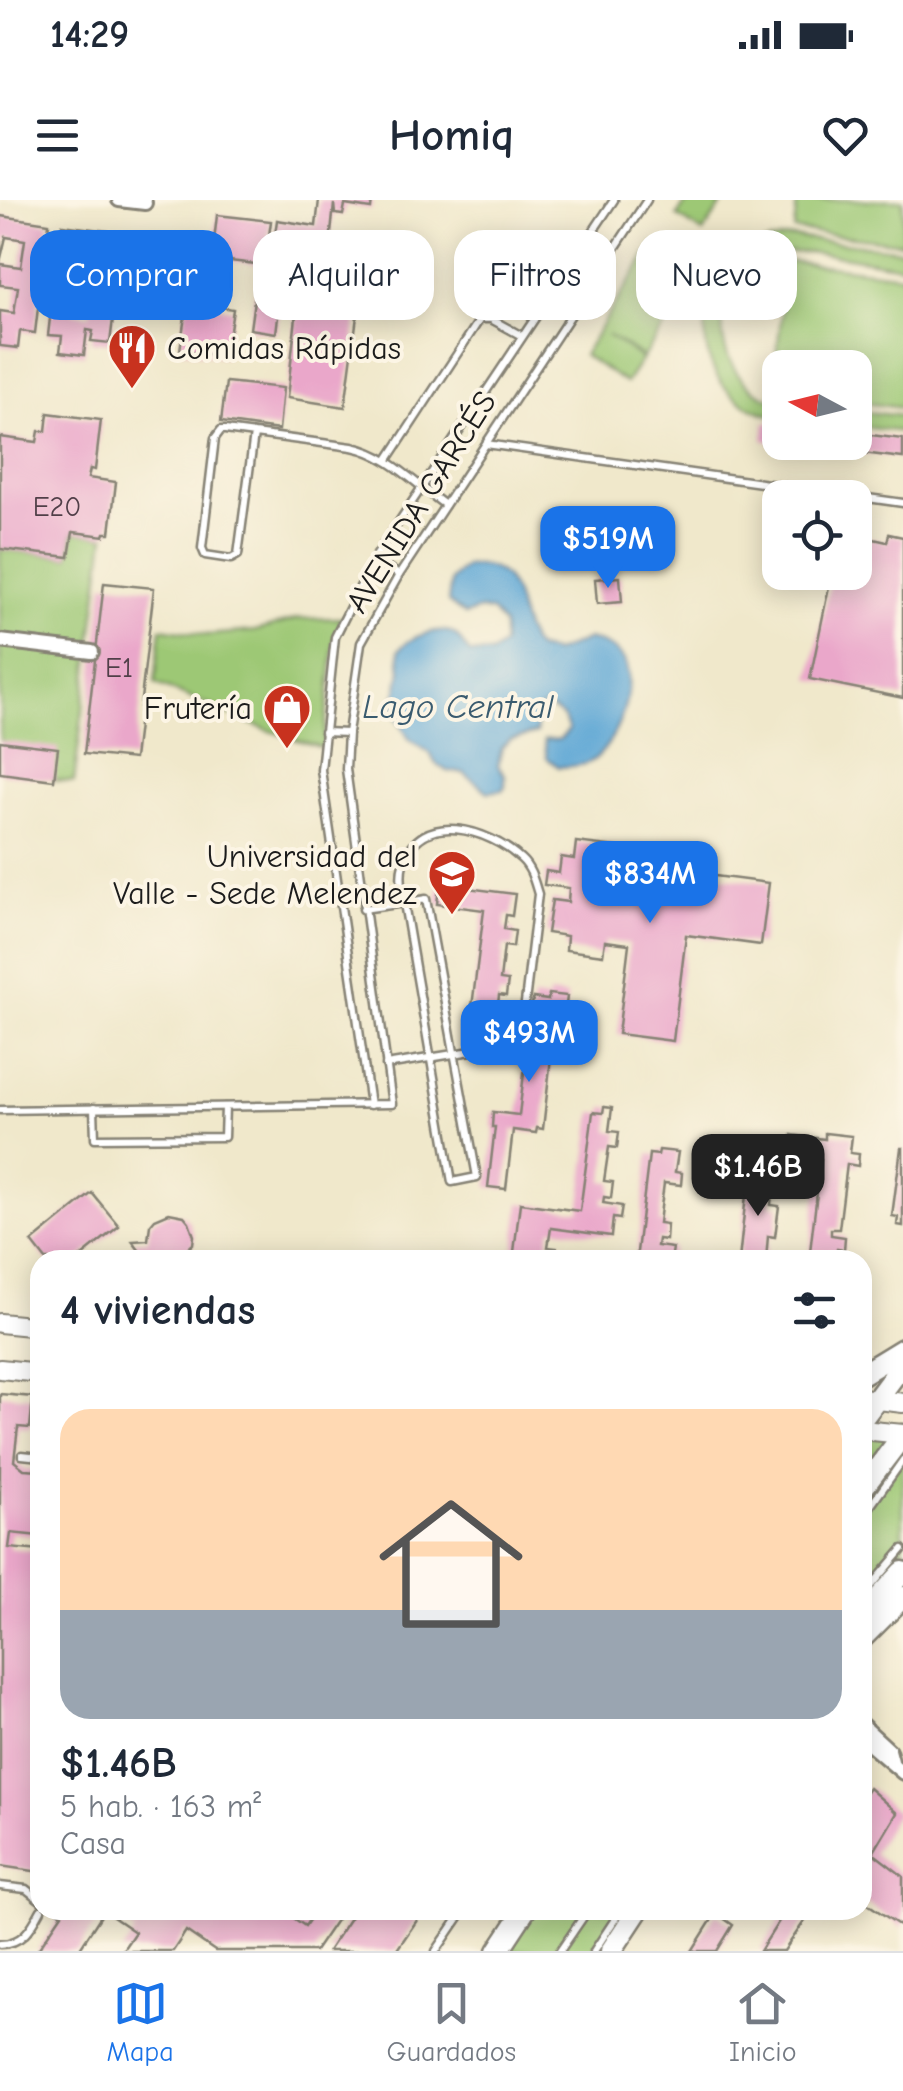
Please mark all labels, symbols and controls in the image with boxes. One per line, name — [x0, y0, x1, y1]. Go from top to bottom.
text: 14:29 — [50, 13, 129, 57]
icon: menu — [30, 108, 85, 163]
icon: heart — [818, 108, 873, 163]
text: Homiq — [389, 109, 514, 161]
chip: Comprar — [30, 230, 233, 320]
chip: Alquilar — [253, 230, 434, 320]
chip: Filtros — [454, 230, 616, 320]
chip: Nuevo — [636, 230, 797, 320]
restaurant icon: Comidas Rápidas — [106, 322, 158, 390]
place label: Comidas Rápidas — [167, 330, 401, 367]
north arrow — [762, 350, 872, 460]
map controls — [762, 350, 872, 590]
street label: AVENIDA GARCÉS — [338, 385, 504, 619]
button: locate — [762, 480, 872, 590]
house number: E20 — [33, 491, 81, 523]
pin: $519M — [538, 506, 678, 591]
text: $519M — [562, 520, 654, 557]
house number: E1 — [105, 652, 133, 684]
shop icon: Frutería — [261, 682, 313, 750]
water label: Lago Central — [362, 686, 555, 727]
place label: Frutería — [144, 690, 252, 727]
place label: Universidad del Valle - Sede Melendez — [113, 838, 417, 912]
pin: $834M — [580, 841, 720, 926]
school or university icon: Universidad del Valle - Sede Melendez — [426, 848, 478, 916]
text: $834M — [604, 855, 696, 892]
pin: $493M — [459, 1000, 599, 1085]
text: $493M — [483, 1014, 575, 1051]
pin: $1.46B — [677, 1134, 839, 1219]
text: $1.46B — [714, 1148, 802, 1185]
icon: filters — [787, 1283, 842, 1338]
text: 4 viviendas — [60, 1286, 255, 1335]
icon: home — [361, 1474, 541, 1654]
text: $1.46B — [60, 1739, 177, 1788]
text: 5 hab. · 163 m² — [60, 1788, 261, 1825]
text: Casa — [60, 1825, 126, 1862]
tab: Mapa — [106, 1976, 174, 2068]
tab: Guardados — [387, 1976, 516, 2068]
tab: Inicio — [729, 1976, 797, 2068]

